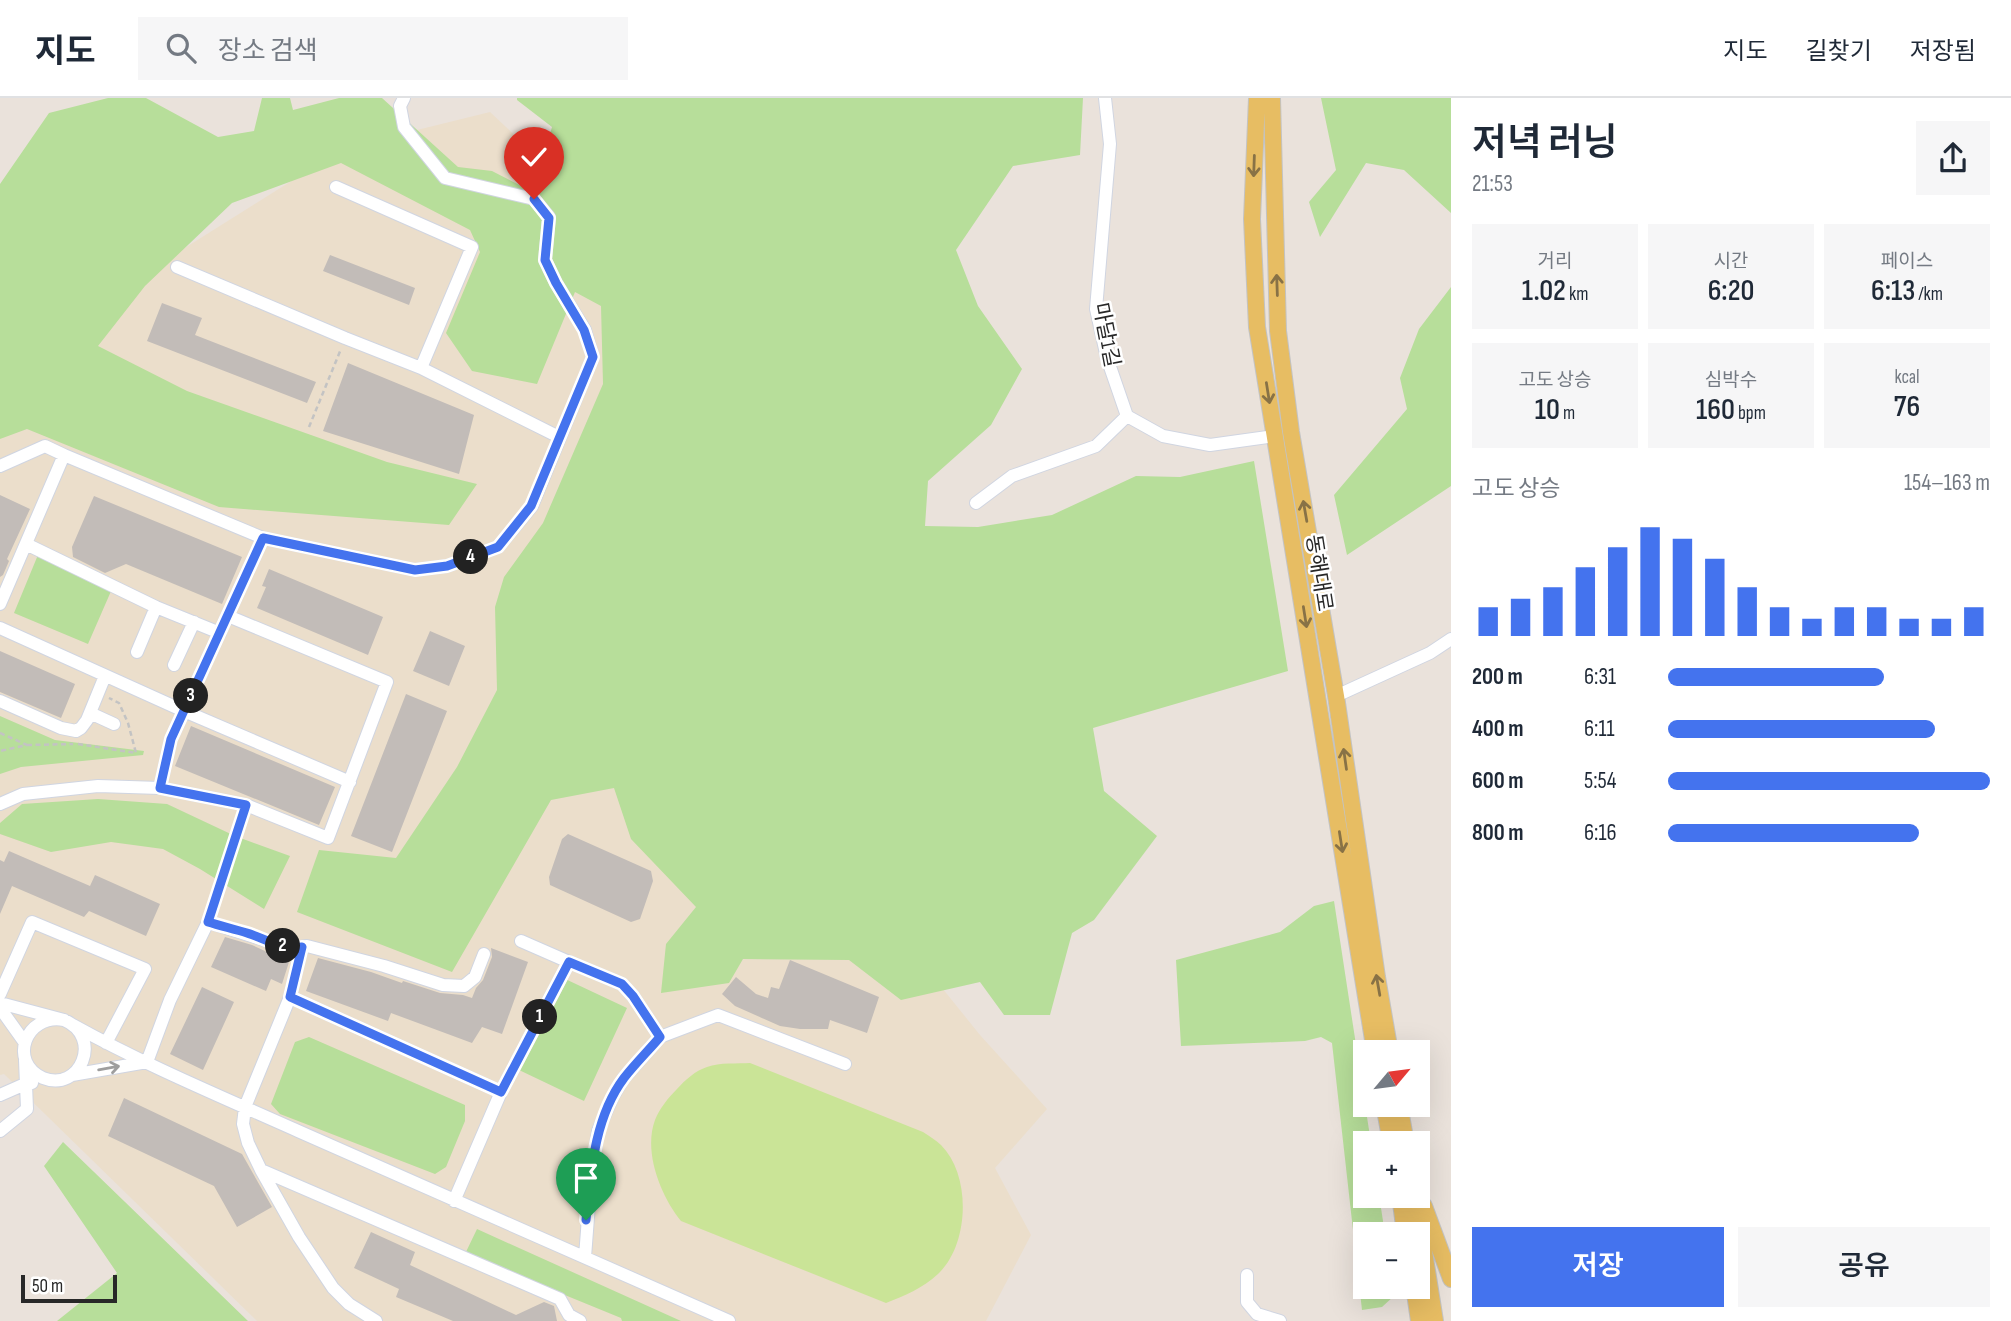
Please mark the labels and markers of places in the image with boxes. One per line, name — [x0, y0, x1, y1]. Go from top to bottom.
pin — [504, 127, 564, 199]
pin: 4 — [454, 540, 489, 574]
pin: 3 — [174, 678, 208, 714]
pin: 2 — [266, 928, 300, 964]
pin: 1 — [522, 1000, 558, 1034]
pin — [556, 1148, 616, 1220]

